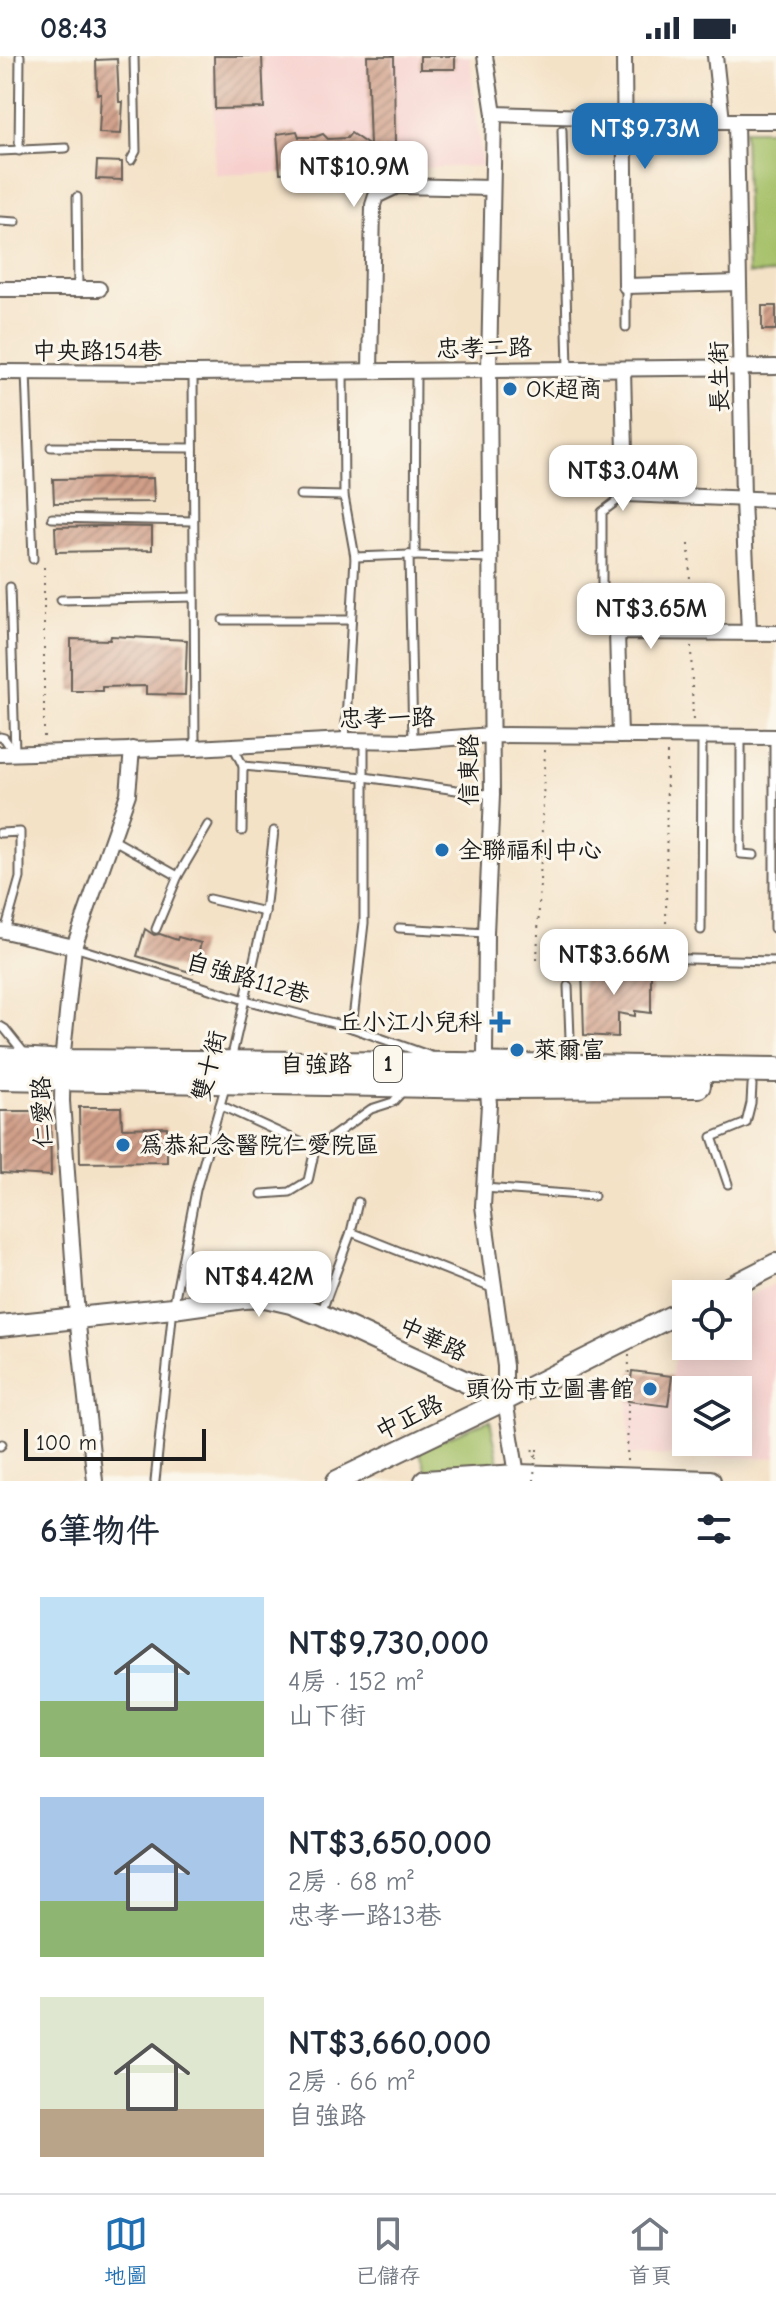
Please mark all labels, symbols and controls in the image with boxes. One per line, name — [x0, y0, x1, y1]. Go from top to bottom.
text: 08:43 — [40, 11, 108, 46]
pin: NT$9.73M — [562, 103, 728, 171]
text: NT$9.73M — [590, 114, 700, 144]
pin: NT$10.9M — [271, 141, 437, 209]
text: NT$10.9M — [299, 152, 409, 182]
street label: 忠孝二路 — [436, 333, 532, 363]
street label: 中央路154巷 — [32, 337, 162, 365]
street label: 長生街 — [704, 341, 734, 413]
place label: OK超商 — [526, 375, 603, 403]
marker: OK超商 — [501, 380, 519, 398]
pin: NT$3.04M — [540, 445, 706, 513]
text: NT$3.04M — [567, 456, 679, 486]
pin: NT$3.65M — [568, 583, 734, 651]
text: NT$3.65M — [595, 594, 707, 624]
street label: 忠孝一路 — [339, 703, 435, 733]
street label: 信東路 — [455, 734, 483, 806]
place label: 全聯福利中心 — [458, 836, 602, 864]
marker: 全聯福利中心 — [433, 841, 451, 859]
pin: NT$3.66M — [531, 929, 697, 997]
text: NT$3.66M — [558, 940, 670, 970]
street label: 自強路112巷 — [183, 947, 313, 1009]
place label: 丘小江小兒科 — [338, 1008, 482, 1036]
marker: 丘小江小兒科 — [489, 1011, 511, 1033]
street label: 雙十街 — [187, 1028, 231, 1104]
place label: 萊爾富 — [533, 1036, 605, 1064]
marker: 萊爾富 — [508, 1041, 526, 1059]
road number: 1 — [374, 1046, 402, 1082]
street label: 自強路 — [280, 1050, 352, 1078]
street label: 仁愛路 — [27, 1076, 57, 1148]
place label: 為恭紀念醫院仁愛院區 — [139, 1131, 379, 1159]
marker: 為恭紀念醫院仁愛院區 — [114, 1136, 132, 1154]
pin: NT$4.42M — [176, 1251, 342, 1319]
text: NT$4.42M — [204, 1262, 314, 1292]
map controls — [672, 1280, 752, 1456]
button: locate — [672, 1280, 752, 1360]
street label: 中華路 — [394, 1311, 472, 1367]
place label: 頭份市立圖書館 — [466, 1375, 634, 1403]
button: layers — [672, 1376, 752, 1456]
marker: 頭份市立圖書館 — [641, 1380, 659, 1398]
street label: 中正路 — [371, 1389, 447, 1445]
scale bar — [24, 1425, 206, 1461]
text: 100 m — [36, 1430, 97, 1456]
icon: filters — [692, 1507, 736, 1551]
text: 6筆物件 — [40, 1511, 160, 1551]
text: NT$9,730,000 — [288, 1623, 489, 1663]
icon: home — [104, 1629, 200, 1725]
text: 4房 · 152 m² — [288, 1667, 423, 1697]
text: 山下街 — [288, 1701, 366, 1731]
text: NT$3,650,000 — [288, 1823, 492, 1863]
icon: home — [104, 1829, 200, 1925]
text: 2房 · 68 m² — [288, 1867, 414, 1897]
text: 忠孝一路13巷 — [288, 1901, 441, 1931]
text: NT$3,660,000 — [288, 2023, 492, 2063]
icon: home — [104, 2029, 200, 2125]
text: 2房 · 66 m² — [288, 2067, 414, 2097]
text: 自強路 — [288, 2101, 366, 2131]
tab: 地圖 — [104, 2212, 148, 2289]
tab: 已儲存 — [355, 2212, 421, 2289]
tab: 首頁 — [628, 2212, 672, 2289]

